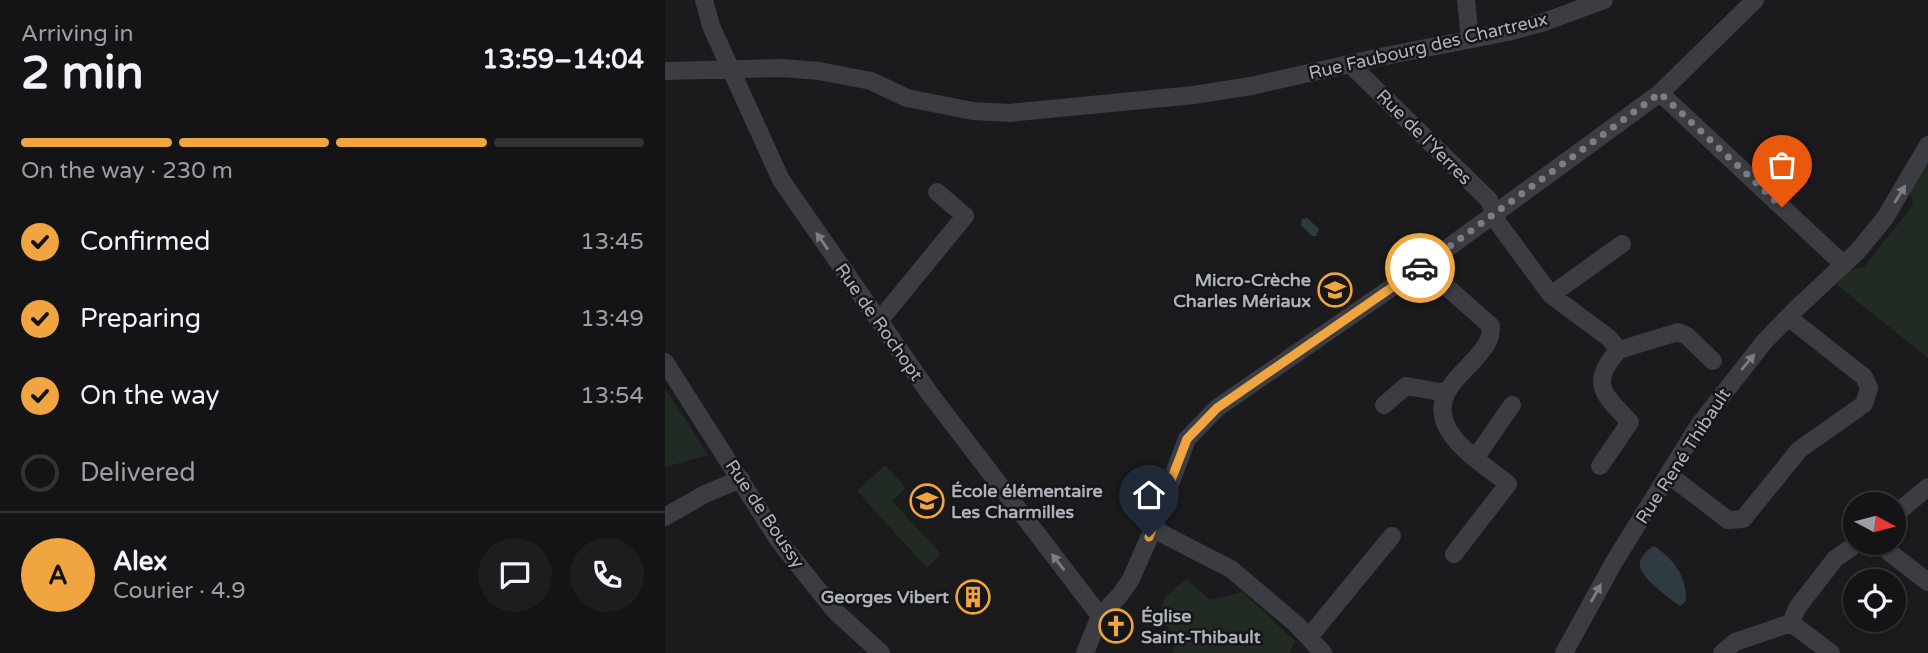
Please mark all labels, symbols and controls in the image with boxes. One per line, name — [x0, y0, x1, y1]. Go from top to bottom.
street label: Rue Faubourg des Chartreux — [1306, 8, 1550, 84]
text: Arriving in — [21, 20, 134, 48]
text: 13:59–14:04 — [482, 44, 644, 75]
text: 2 min — [21, 46, 144, 101]
street label: Rue de l'Yerres — [1372, 85, 1476, 189]
pin — [1752, 135, 1812, 207]
icon: bag — [1763, 146, 1801, 184]
text: On the way · 230 m — [21, 157, 233, 185]
one-way arrow — [1893, 184, 1906, 204]
icon: check — [21, 223, 59, 261]
text: Confirmed — [80, 226, 210, 257]
text: 13:45 — [580, 228, 644, 256]
one-way arrow — [815, 232, 829, 250]
courier — [1385, 233, 1455, 303]
icon: car — [1401, 249, 1439, 287]
street label: Rue de Rochopt — [830, 259, 928, 385]
place label: Micro-Crèche Charles Mériaux — [1173, 269, 1311, 312]
school or university icon: Micro-Crèche Charles Mériaux — [1316, 271, 1354, 309]
icon: check — [21, 300, 59, 338]
text: Preparing — [80, 303, 201, 334]
text: 13:49 — [580, 305, 644, 333]
one-way arrow — [1740, 354, 1755, 371]
icon: check — [21, 377, 59, 415]
text: On the way — [80, 380, 220, 411]
text: 13:54 — [580, 382, 644, 410]
street label: Rue René Thibault — [1631, 384, 1735, 528]
street label: Rue de Boussy — [721, 456, 810, 573]
text: Delivered — [80, 457, 196, 488]
pin — [1119, 465, 1179, 537]
icon: home — [1130, 476, 1168, 514]
place label: École élémentaire Les Charmilles — [951, 480, 1103, 523]
school or university icon: École élémentaire Les Charmilles — [908, 482, 946, 520]
north arrow — [1843, 492, 1906, 555]
map controls — [1843, 492, 1906, 632]
button: chat — [478, 538, 552, 612]
button: phone — [570, 538, 644, 612]
text: Alex — [113, 546, 167, 577]
one-way arrow — [1052, 553, 1066, 571]
text: A — [48, 560, 68, 591]
button: locate — [1843, 569, 1906, 632]
text: Courier · 4.9 — [113, 577, 246, 605]
building icon: Georges Vibert — [954, 578, 992, 616]
one-way arrow — [1590, 583, 1602, 603]
place label: Georges Vibert — [821, 586, 949, 608]
place label: Église Saint-Thibault — [1141, 605, 1261, 648]
church icon: Église Saint-Thibault — [1097, 607, 1135, 645]

